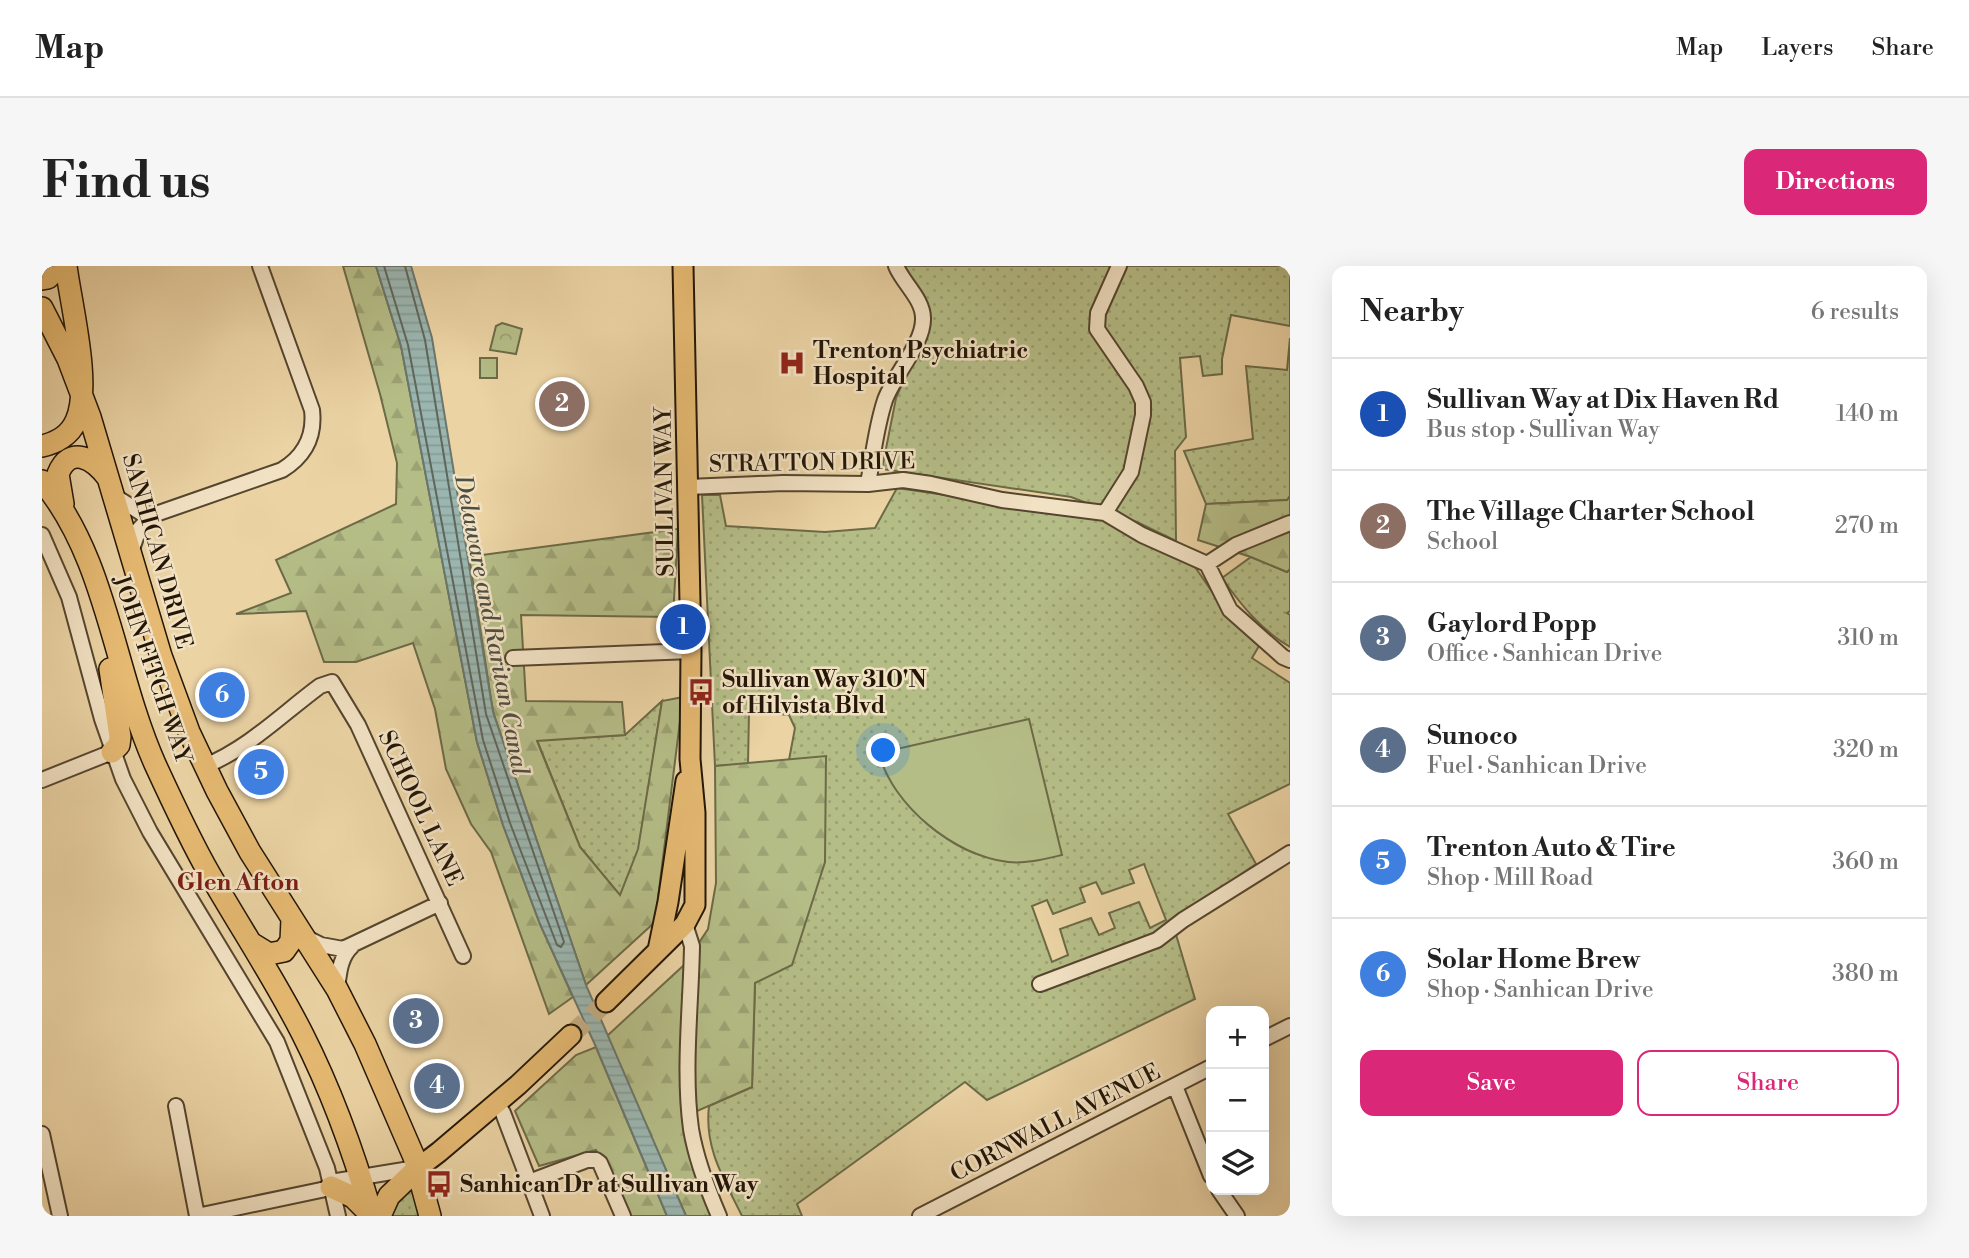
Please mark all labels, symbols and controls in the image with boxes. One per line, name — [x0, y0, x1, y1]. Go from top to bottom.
text: Map — [35, 28, 104, 69]
text: Map — [1676, 33, 1723, 63]
text: Layers — [1761, 33, 1833, 63]
text: Share — [1871, 33, 1934, 63]
button: Directions — [1744, 149, 1927, 215]
text: Find us — [42, 152, 211, 213]
text: Nearby — [1360, 293, 1464, 331]
text: 6 results — [1811, 298, 1899, 326]
place label: Trenton Psychiatric Hospital — [813, 337, 1028, 391]
hospital icon: Trenton Psychiatric Hospital — [777, 348, 807, 378]
pin: 2 — [539, 378, 585, 430]
text: Sullivan Way at Dix Haven Rd — [1427, 384, 1779, 416]
text: 1 — [1377, 400, 1389, 428]
text: 140 m — [1836, 400, 1899, 428]
street label: SULLIVAN WAY — [649, 405, 680, 577]
text: Bus stop · Sullivan Way — [1427, 416, 1660, 444]
street label: STRATTON DRIVE — [709, 447, 915, 479]
street label: SANHICAN DRIVE — [116, 450, 198, 652]
water label: Delaware and Raritan Canal — [447, 472, 535, 778]
text: The Village Charter School — [1427, 496, 1755, 528]
text: 2 — [1376, 512, 1390, 540]
text: 270 m — [1835, 512, 1899, 540]
text: School — [1427, 528, 1498, 556]
street label: JOHN FITCH WAY — [106, 571, 198, 769]
pin: 1 — [660, 601, 706, 653]
text: Gaylord Popp — [1427, 608, 1597, 640]
text: 3 — [1376, 624, 1390, 652]
text: 310 m — [1838, 624, 1899, 652]
text: Office · Sanhican Drive — [1427, 640, 1662, 668]
place label: Sullivan Way 310'N of Hilvista Blvd — [722, 666, 927, 720]
pin: 6 — [199, 669, 245, 721]
bus stop icon: Sullivan Way 310'N of Hilvista Blvd — [686, 677, 716, 707]
text: Sunoco — [1427, 720, 1518, 752]
street label: SCHOOL LANE — [372, 726, 468, 891]
your location — [866, 733, 900, 767]
text: 4 — [1375, 736, 1391, 764]
text: 320 m — [1833, 736, 1899, 764]
pin: 5 — [238, 746, 284, 798]
text: Fuel · Sanhican Drive — [1427, 752, 1647, 780]
text: Trenton Auto & Tire — [1427, 832, 1676, 864]
text: 5 — [1376, 848, 1390, 876]
text: 360 m — [1832, 848, 1899, 876]
text: Shop · Mill Road — [1427, 864, 1593, 892]
district label: Glen Afton — [177, 868, 299, 898]
text: Solar Home Brew — [1427, 944, 1640, 976]
text: 6 — [1376, 960, 1390, 988]
text: 380 m — [1832, 960, 1899, 988]
text: Shop · Sanhican Drive — [1427, 976, 1654, 1004]
pin: 3 — [393, 995, 439, 1047]
map controls — [1206, 1006, 1269, 1195]
button: + — [1206, 1006, 1269, 1069]
button: Save — [1360, 1050, 1623, 1116]
button: Share — [1637, 1050, 1899, 1116]
street label: CORNWALL AVENUE — [946, 1058, 1165, 1188]
pin: 4 — [414, 1060, 460, 1112]
button: − — [1206, 1069, 1269, 1132]
button: layers — [1206, 1132, 1269, 1195]
bus stop icon: Sanhican Dr at Sullivan Way — [424, 1169, 454, 1199]
place label: Sanhican Dr at Sullivan Way — [460, 1171, 759, 1199]

